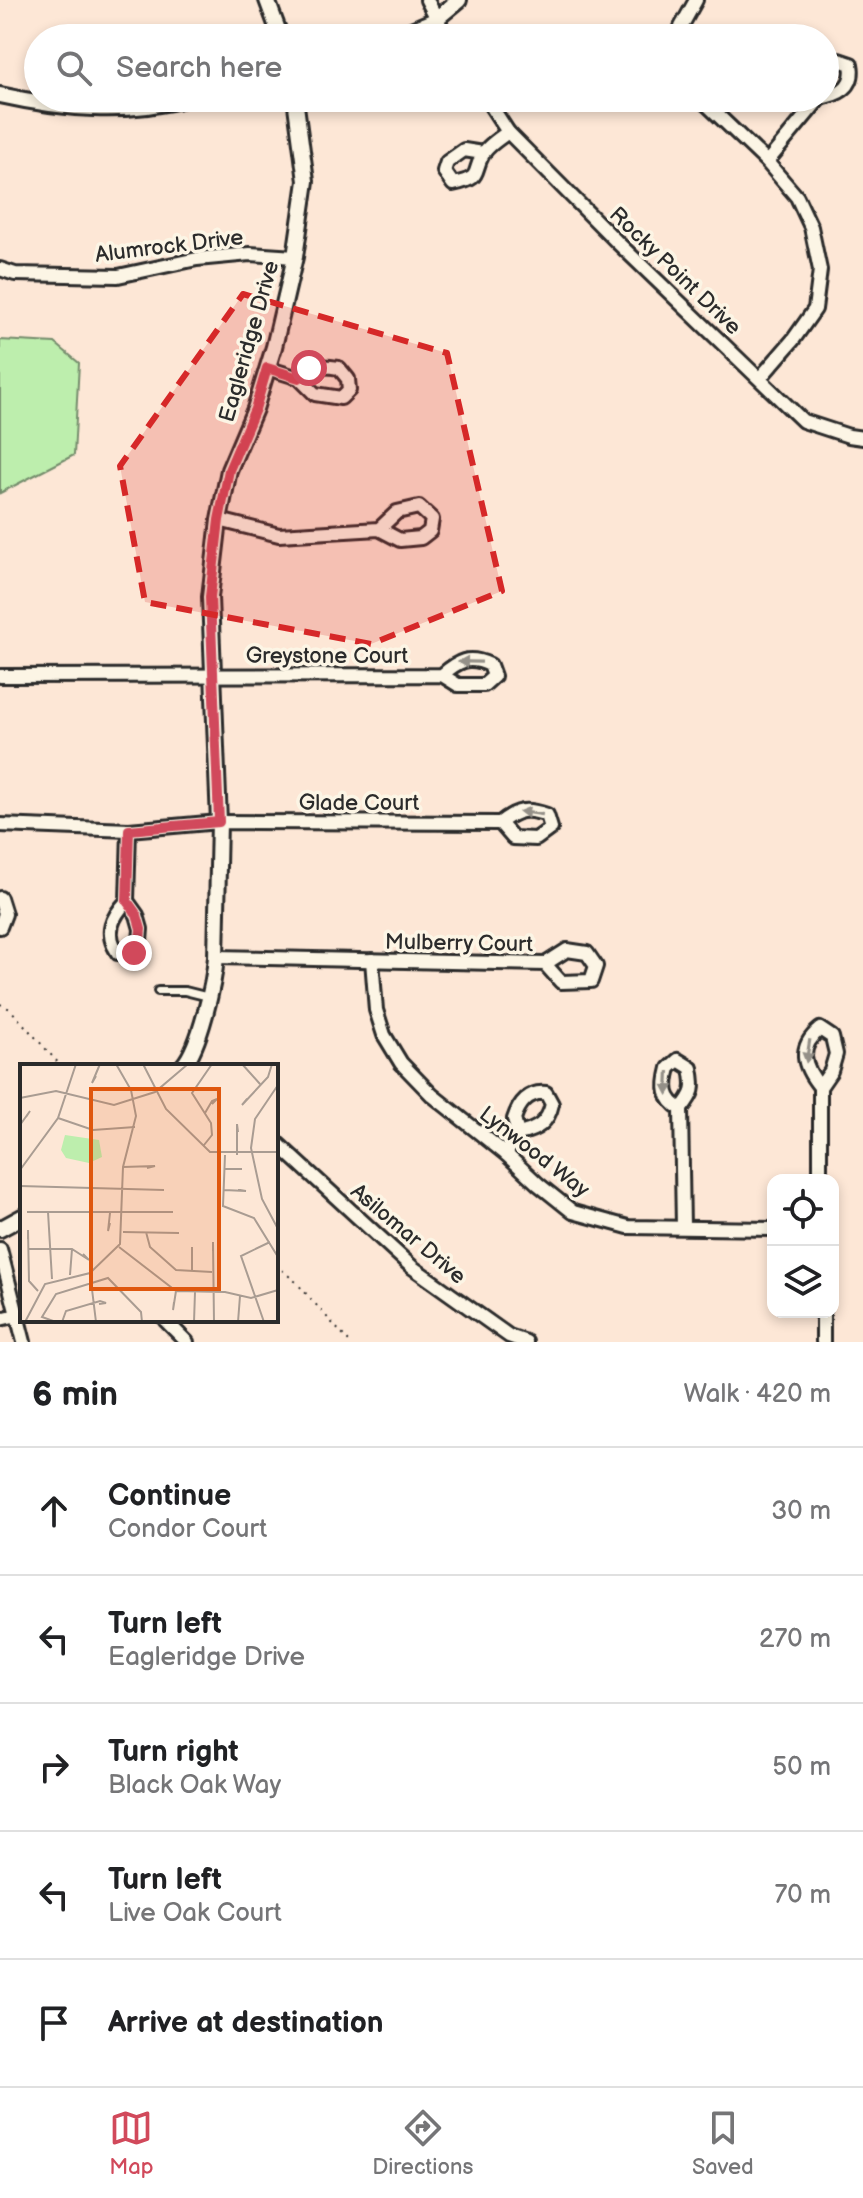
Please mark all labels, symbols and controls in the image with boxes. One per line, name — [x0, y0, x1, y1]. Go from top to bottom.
search box — [24, 24, 839, 112]
icon: search — [52, 46, 96, 90]
text: Search here — [116, 50, 282, 86]
street label: Rocky Point Drive — [603, 201, 747, 341]
street label: Alumrock Drive — [94, 224, 245, 269]
street label: Eagleridge Drive — [214, 258, 285, 425]
route start — [291, 350, 327, 386]
street label: Greystone Court — [246, 643, 409, 670]
one-way arrow — [457, 656, 483, 668]
street label: Glade Court — [299, 790, 419, 817]
one-way arrow — [518, 806, 543, 819]
street label: Mulberry Court — [385, 929, 534, 958]
route end — [116, 935, 152, 971]
one-way arrow — [801, 1039, 814, 1064]
inset map — [20, 1064, 278, 1322]
one-way arrow — [661, 1071, 674, 1097]
street label: Lynwood Way — [474, 1101, 595, 1204]
map controls — [767, 1174, 839, 1318]
button: locate — [767, 1174, 839, 1246]
street label: Asilomar Drive — [345, 1178, 471, 1290]
button: layers — [767, 1246, 839, 1318]
text: 6 min — [32, 1374, 118, 1415]
text: Walk · 420 m — [684, 1379, 831, 1410]
text: Continue — [108, 1478, 231, 1514]
icon: ahead — [32, 1489, 76, 1533]
text: 30 m — [771, 1496, 831, 1527]
text: Condor Court — [108, 1514, 267, 1545]
text: Turn left — [108, 1606, 222, 1642]
icon: left — [32, 1617, 76, 1661]
text: 270 m — [759, 1624, 831, 1655]
text: Eagleridge Drive — [108, 1642, 305, 1673]
text: Turn right — [108, 1734, 239, 1770]
icon: right — [32, 1745, 76, 1789]
text: 50 m — [772, 1752, 831, 1783]
text: Black Oak Way — [108, 1770, 281, 1801]
text: Turn left — [108, 1862, 222, 1898]
icon: left — [32, 1873, 76, 1917]
text: 70 m — [774, 1880, 831, 1911]
text: Live Oak Court — [108, 1898, 282, 1929]
icon: arrive — [32, 2001, 76, 2045]
text: Arrive at destination — [108, 2005, 384, 2041]
tab: Map — [109, 2106, 154, 2181]
tab: Directions — [372, 2106, 473, 2181]
tab: Saved — [692, 2106, 754, 2181]

